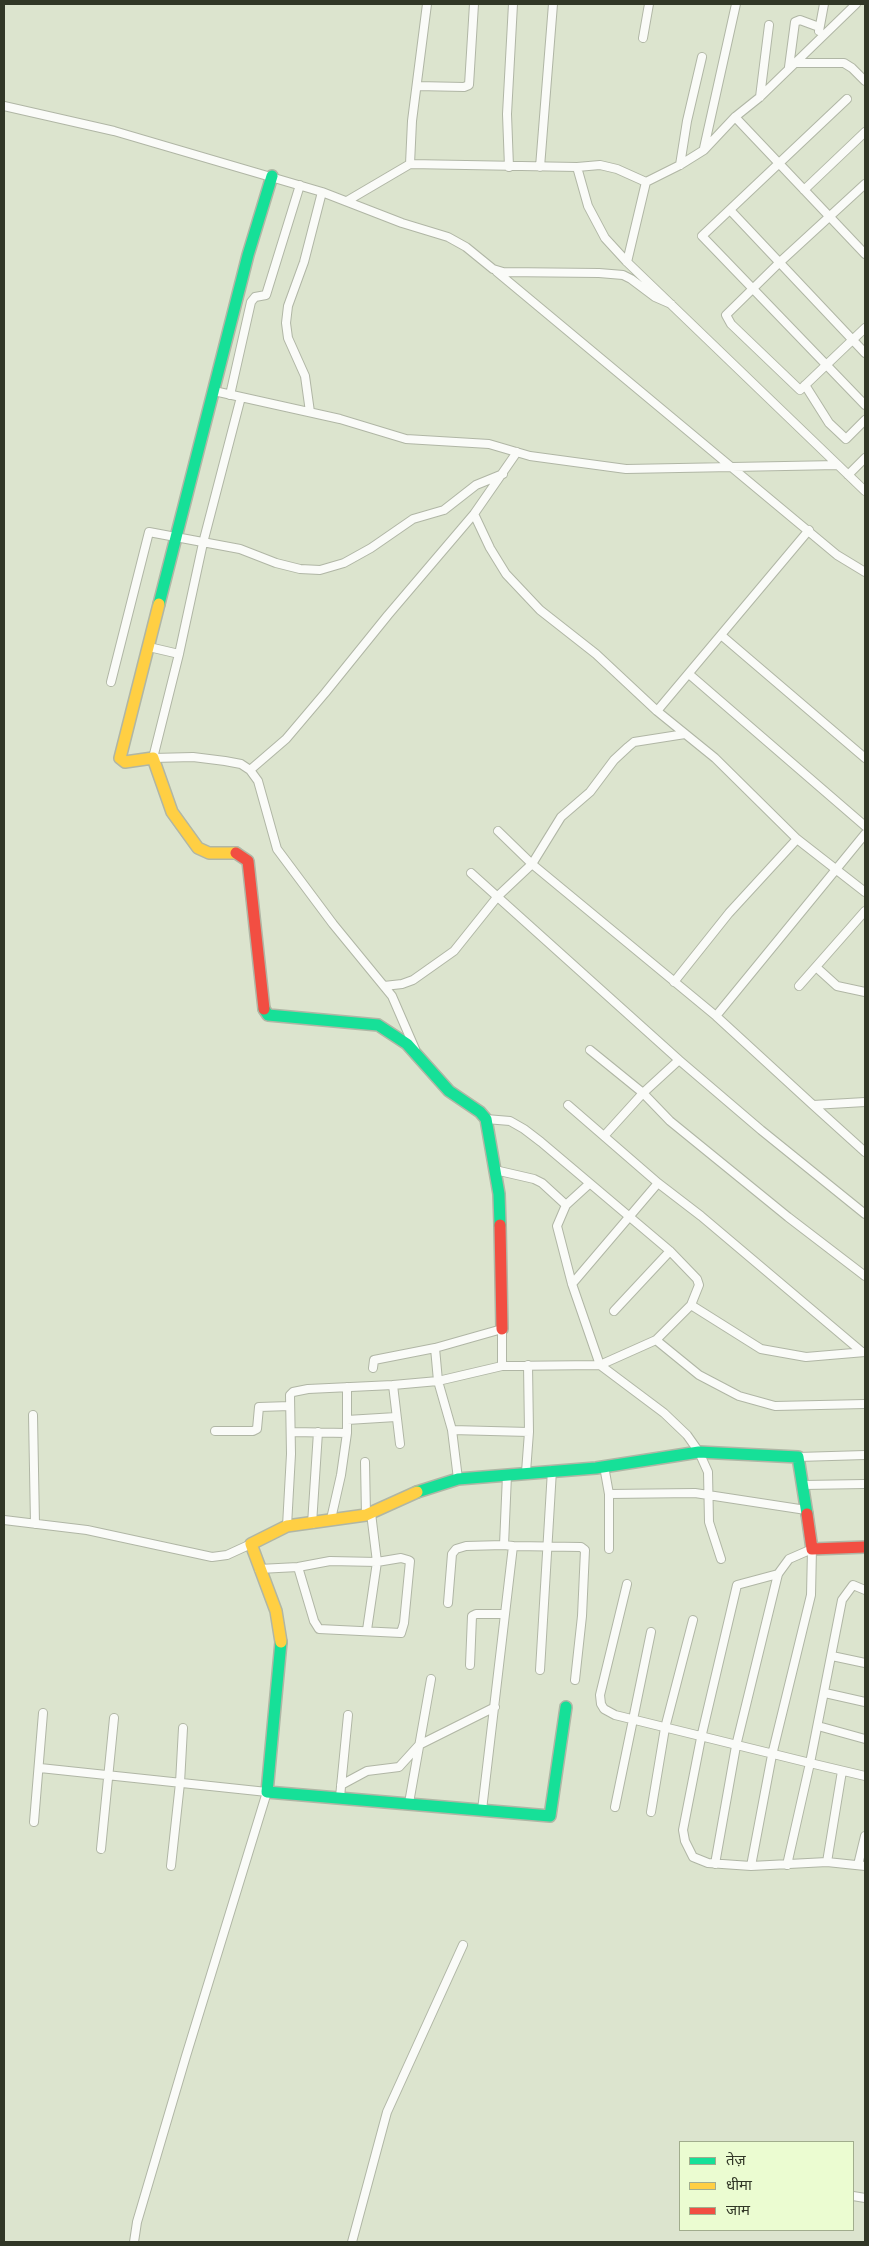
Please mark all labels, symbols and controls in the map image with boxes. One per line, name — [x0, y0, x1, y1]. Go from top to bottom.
legend — [679, 2141, 854, 2231]
text: तेज़ — [726, 2151, 746, 2169]
text: धीमा — [726, 2176, 752, 2194]
text: जाम — [726, 2201, 750, 2219]

